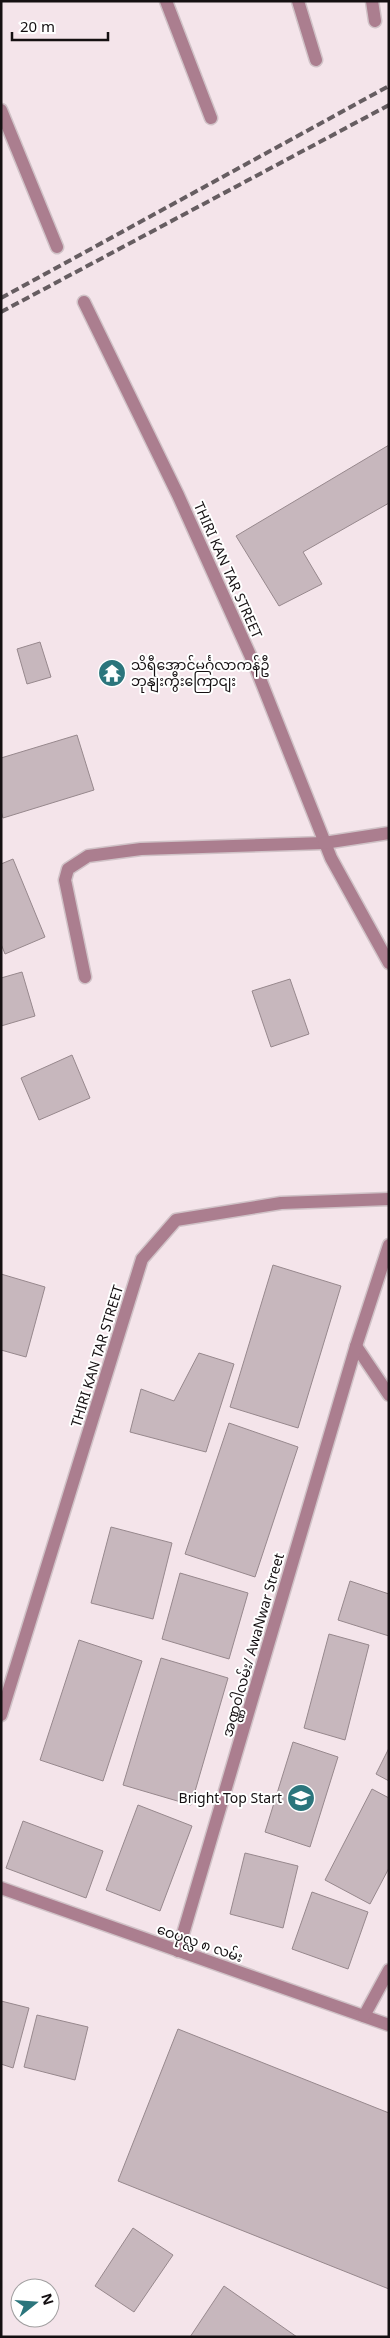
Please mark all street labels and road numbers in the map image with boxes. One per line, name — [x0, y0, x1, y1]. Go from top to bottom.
street label: THIRI KAN TAR STREET — [190, 499, 267, 641]
street label: THIRI KAN TAR STREET — [66, 1282, 127, 1429]
street label: အဏ္ဏဝါလမ်း/ AwaNwar Street — [217, 1551, 291, 1740]
street label: ဝေပုလ္လ ၈ လမ်း — [154, 1919, 246, 1969]

